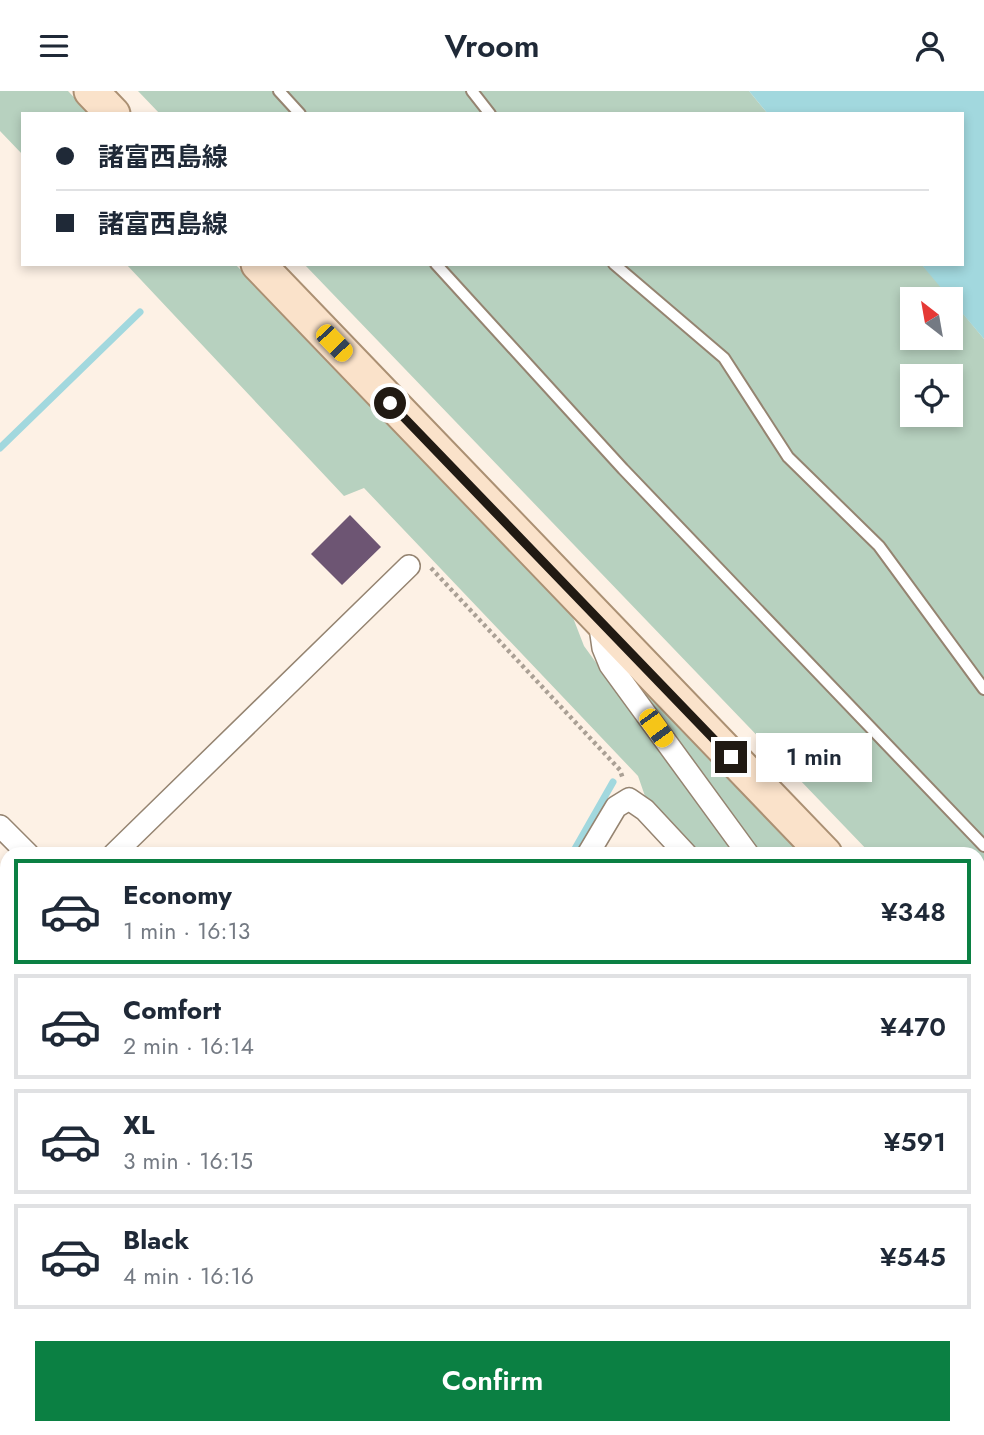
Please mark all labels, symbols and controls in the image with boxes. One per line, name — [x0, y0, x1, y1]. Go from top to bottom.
text: Vroom — [444, 23, 540, 69]
icon: menu — [35, 27, 73, 65]
icon: person — [911, 27, 949, 65]
text: 諸富西島線 — [98, 138, 228, 176]
text: 諸富西島線 — [98, 205, 228, 243]
north arrow — [900, 287, 962, 350]
map controls — [900, 287, 963, 427]
car — [312, 321, 357, 365]
button: locate — [900, 364, 963, 427]
route start — [374, 387, 406, 419]
car — [636, 705, 677, 751]
callout: 1 min — [756, 733, 871, 781]
text: 1 min — [786, 740, 842, 774]
route end — [715, 741, 747, 773]
text: Economy — [123, 876, 232, 914]
icon: car — [39, 880, 102, 943]
text: ¥348 — [881, 893, 946, 931]
text: 1 min · 16:13 — [123, 914, 250, 948]
text: Comfort — [123, 991, 221, 1029]
icon: car — [39, 995, 102, 1058]
text: ¥470 — [880, 1008, 946, 1046]
text: 2 min · 16:14 — [123, 1029, 254, 1063]
text: XL — [123, 1106, 155, 1144]
icon: car — [39, 1110, 102, 1173]
text: ¥591 — [884, 1123, 946, 1161]
text: 3 min · 16:15 — [123, 1144, 253, 1178]
text: Black — [123, 1221, 189, 1259]
icon: car — [39, 1225, 102, 1288]
text: ¥545 — [880, 1238, 946, 1276]
text: 4 min · 16:16 — [123, 1259, 254, 1293]
button: Confirm — [35, 1341, 950, 1421]

